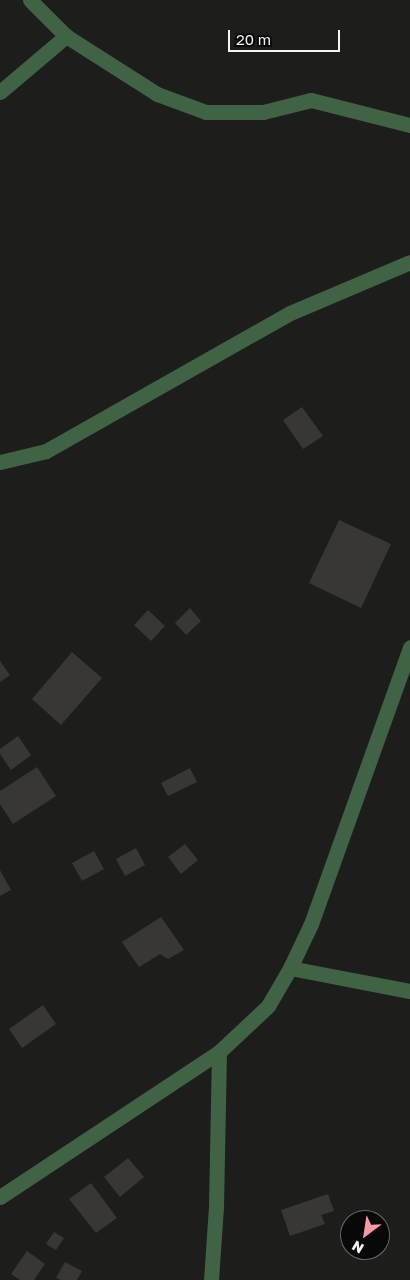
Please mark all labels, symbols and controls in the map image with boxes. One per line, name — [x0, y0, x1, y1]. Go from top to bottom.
scale bar — [230, 20, 342, 52]
text: 20 m — [236, 30, 271, 48]
north arrow — [340, 1210, 390, 1260]
text: N — [349, 1237, 366, 1257]

